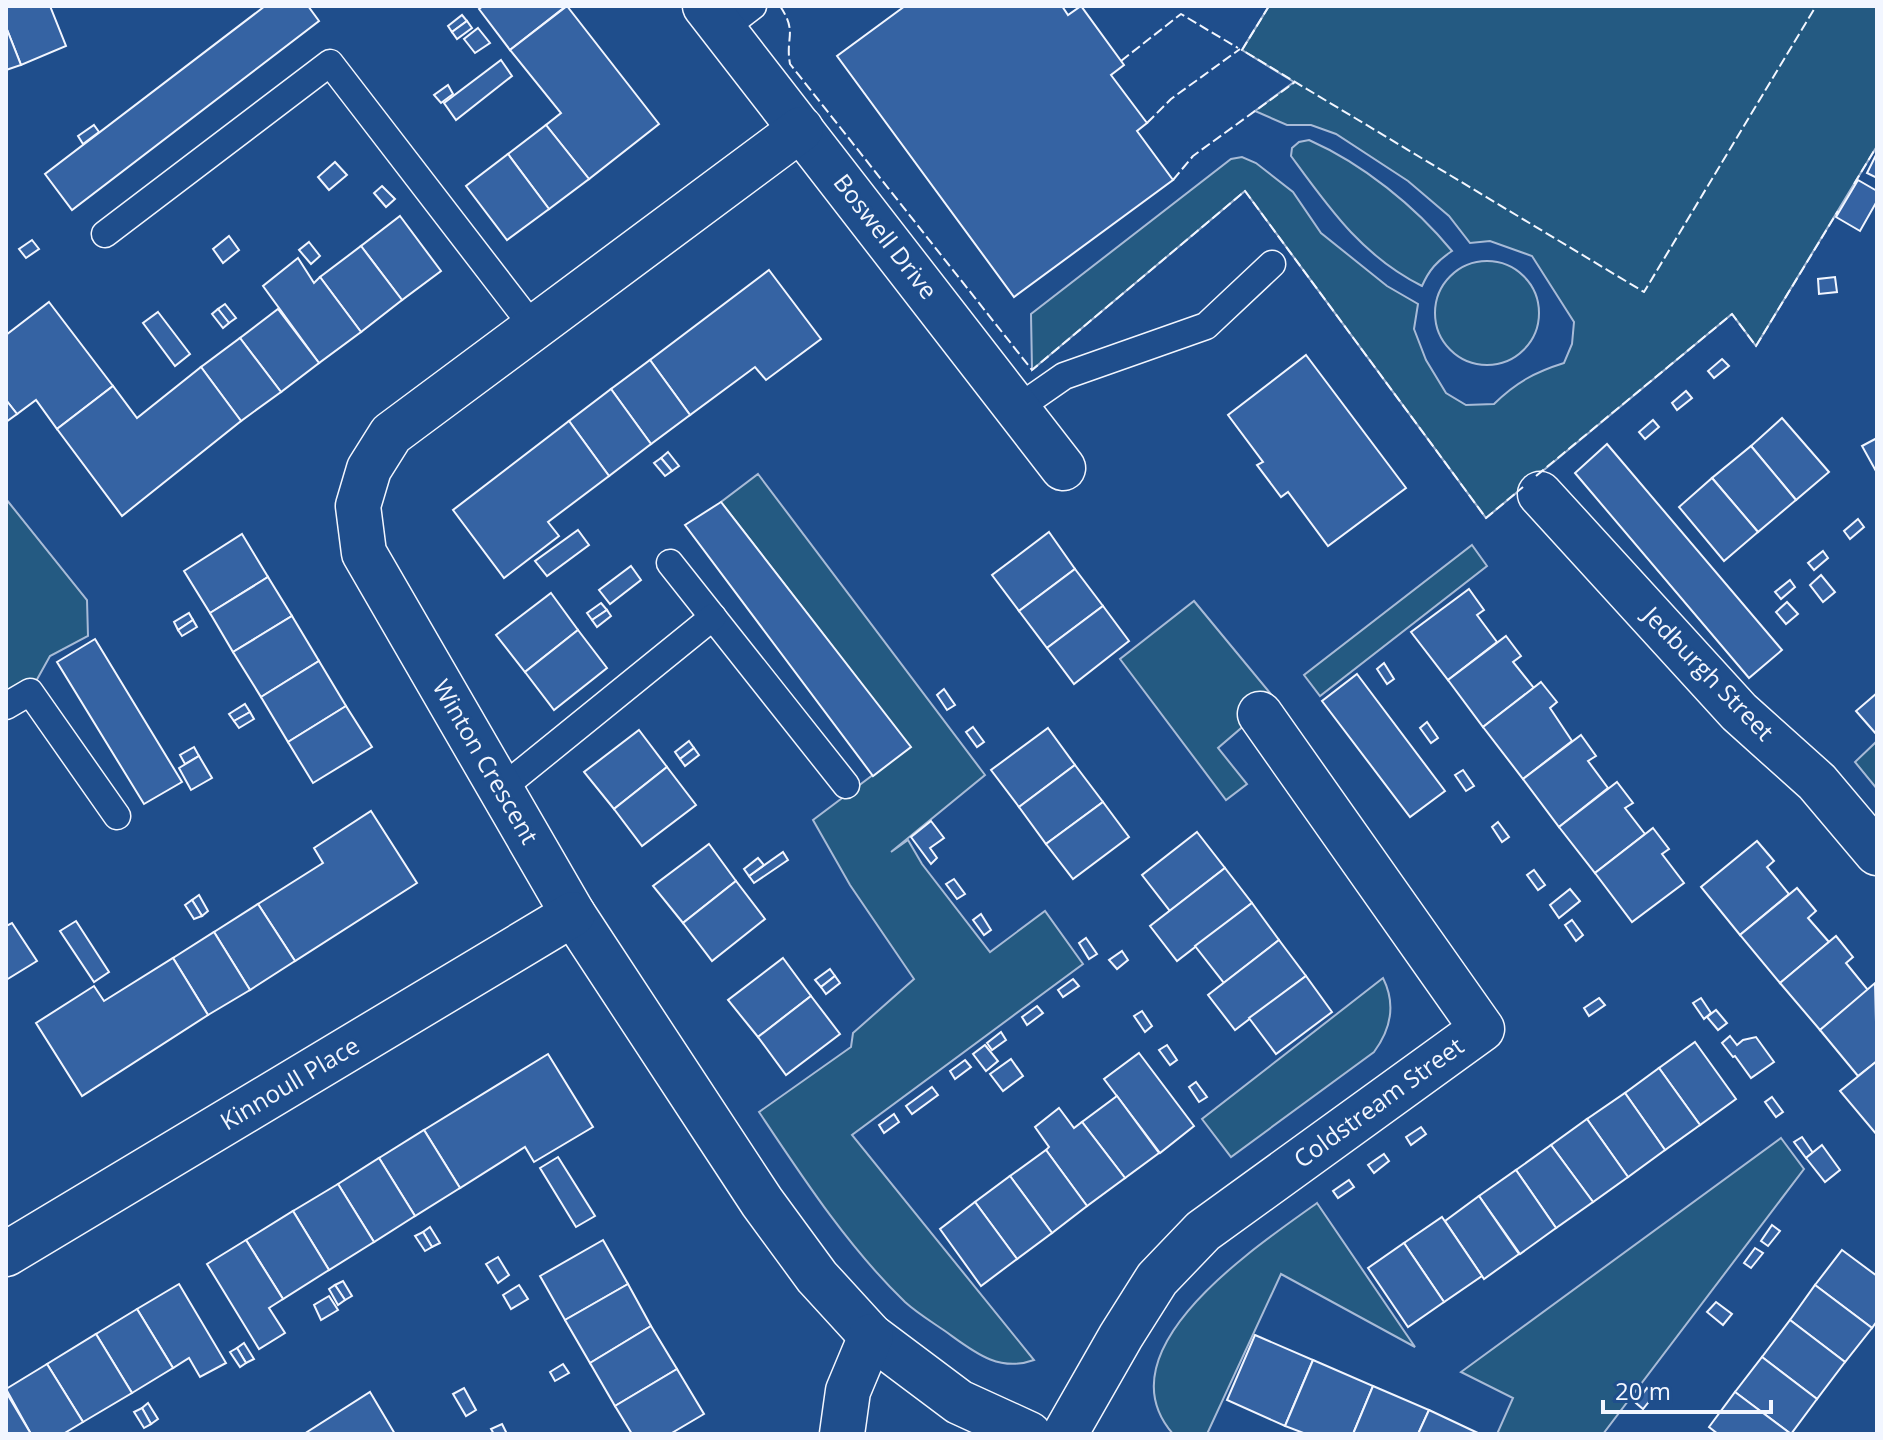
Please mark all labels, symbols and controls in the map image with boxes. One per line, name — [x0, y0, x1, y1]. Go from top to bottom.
street label: Boswell Drive — [827, 167, 946, 306]
street label: Jedburgh Street — [1635, 597, 1782, 747]
street label: Winton Crescent — [426, 673, 547, 850]
street label: Kinnoull Place — [214, 1028, 365, 1137]
street label: Coldstream Street — [1287, 1029, 1470, 1175]
scale bar — [1603, 1364, 1771, 1414]
text: 20 m — [1615, 1374, 1671, 1407]

